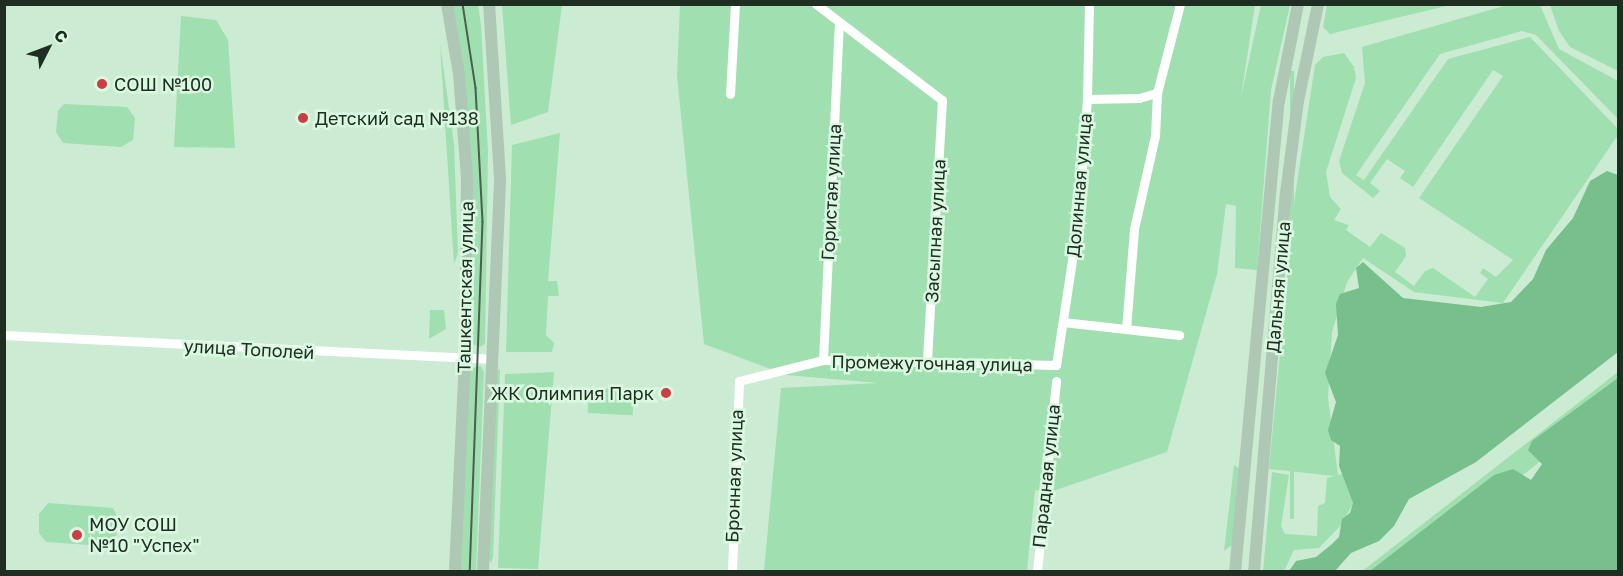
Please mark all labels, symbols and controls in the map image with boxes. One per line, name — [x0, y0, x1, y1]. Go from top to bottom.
north arrow — [18, 18, 78, 78]
text: С — [50, 25, 73, 47]
place label: СОШ №100 — [114, 73, 212, 95]
marker: СОШ №100 — [95, 77, 109, 91]
place label: Детский сад №138 — [315, 107, 479, 129]
marker: Детский сад №138 — [296, 111, 310, 125]
street label: Долинная улица — [1062, 112, 1096, 258]
street label: Гористая улица — [817, 123, 845, 261]
street label: Засыпная улица — [920, 158, 950, 304]
street label: Ташкентская улица — [453, 201, 477, 373]
street label: Дальняя улица — [1261, 220, 1295, 354]
street label: улица Тополей — [183, 335, 315, 363]
street label: Промежуточная улица — [831, 350, 1033, 376]
place label: ЖК Олимпия Парк — [491, 382, 654, 404]
marker: ЖК Олимпия Парк — [659, 386, 673, 400]
street label: Парадная улица — [1028, 403, 1064, 549]
street label: Бронная улица — [721, 409, 747, 543]
place label: МОУ СОШ №10 "Успех" — [89, 514, 200, 556]
marker: МОУ СОШ №10 "Успех" — [70, 528, 84, 542]

